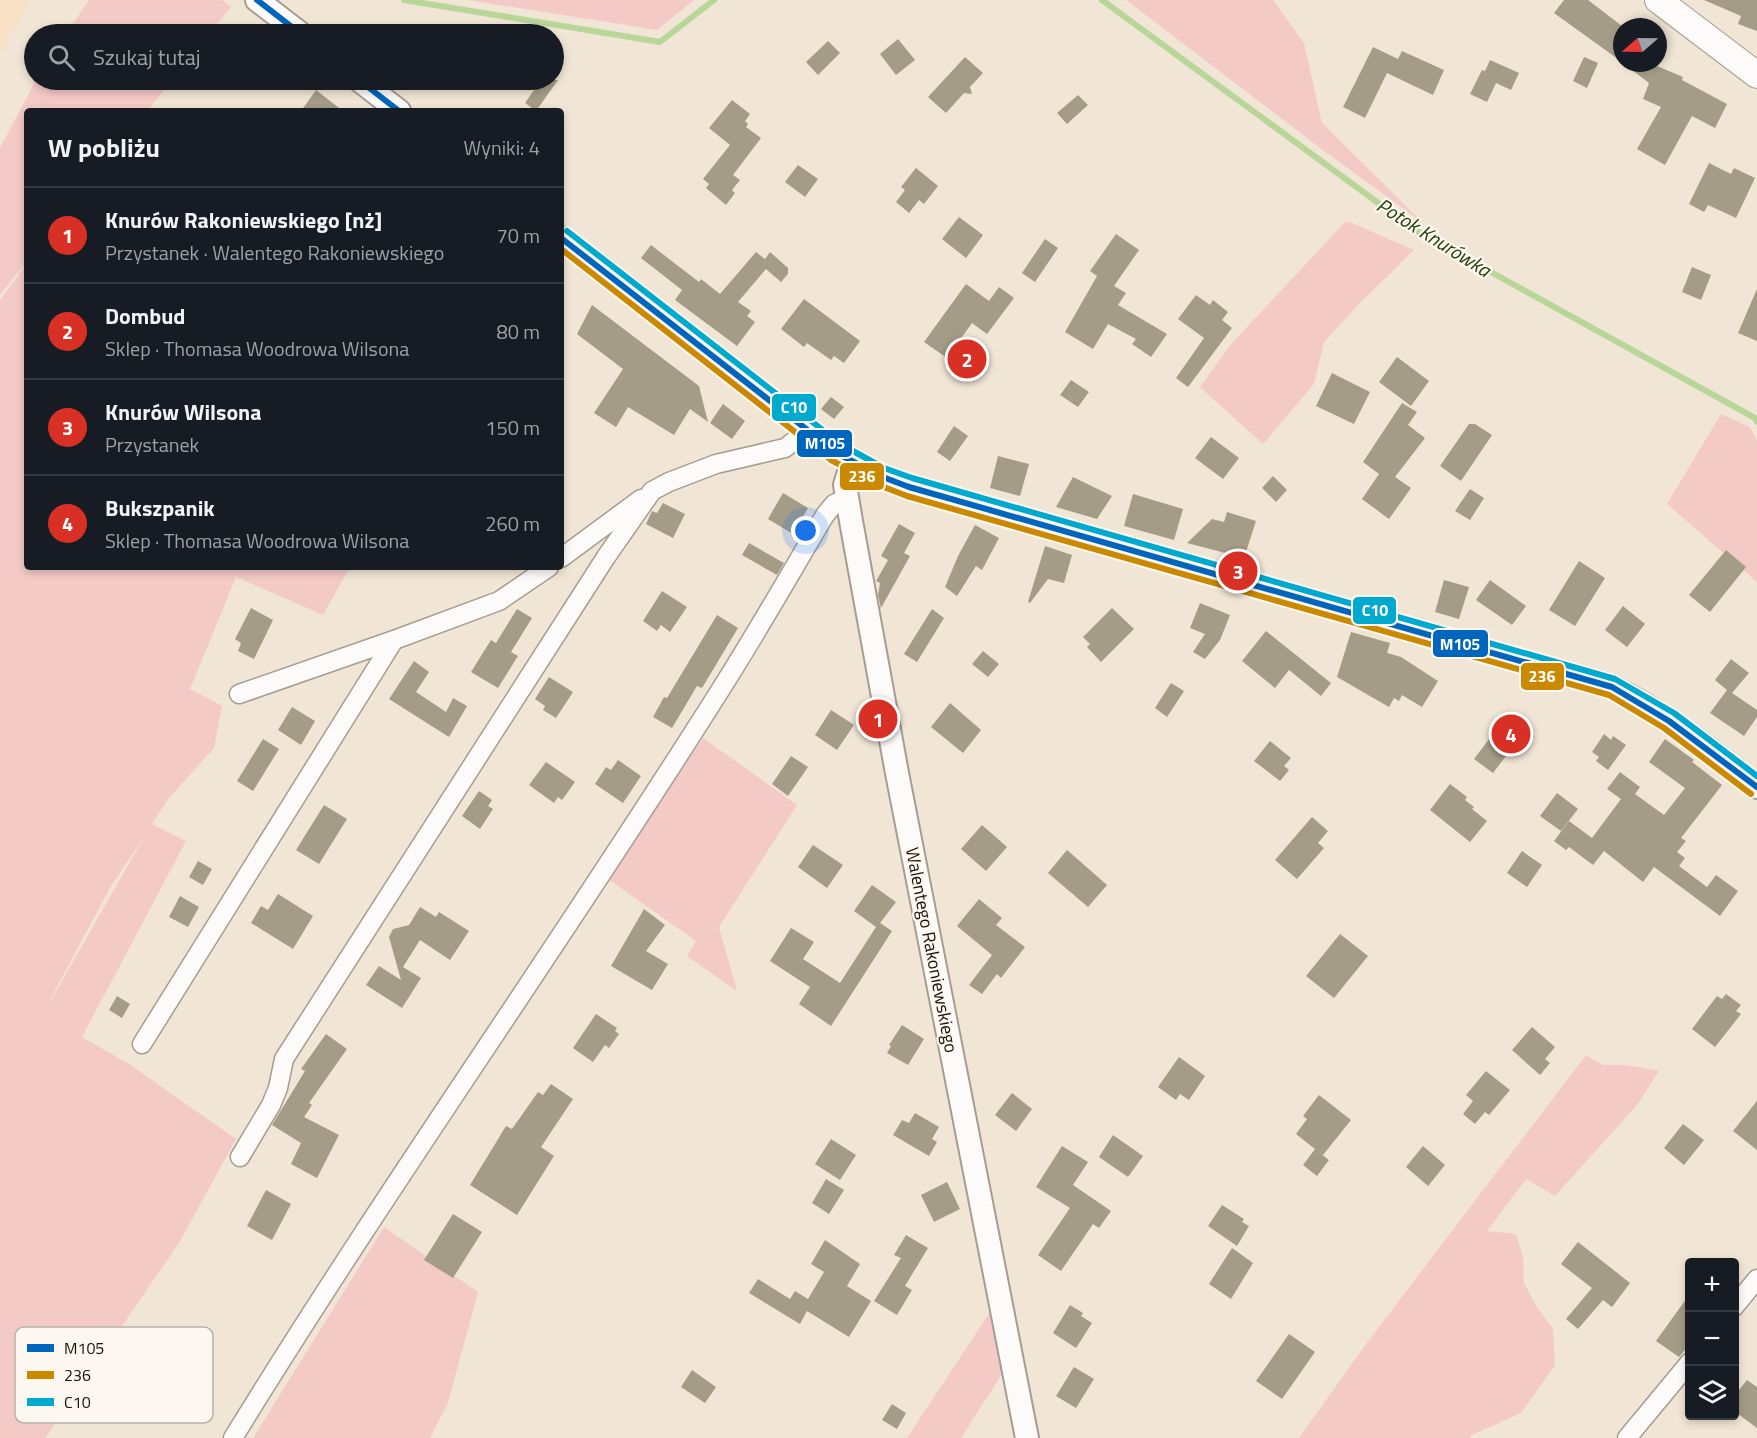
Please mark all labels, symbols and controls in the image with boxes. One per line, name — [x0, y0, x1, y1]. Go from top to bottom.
north arrow — [1613, 18, 1667, 72]
search box — [24, 24, 564, 90]
text: Szukaj tutaj — [93, 40, 201, 74]
icon: search — [45, 41, 78, 74]
text: W pobliżu — [48, 128, 160, 167]
text: Wyniki: 4 — [464, 132, 540, 163]
water label: Potok Knurówka — [1371, 190, 1498, 285]
text: Knurów Rakoniewskiego [nż] — [105, 203, 382, 237]
text: 1 — [62, 220, 73, 251]
text: 70 m — [496, 220, 540, 251]
text: Przystanek · Walentego Rakoniewskiego — [105, 237, 444, 268]
text: Dombud — [105, 299, 185, 333]
text: 2 — [62, 316, 73, 347]
text: 80 m — [496, 316, 540, 347]
text: Sklep · Thomasa Woodrowa Wilsona — [105, 333, 409, 364]
pin: 2 — [948, 336, 986, 382]
line badge: C10 — [771, 393, 817, 422]
text: Knurów Wilsona — [105, 395, 262, 429]
text: C10 — [781, 395, 807, 419]
text: 3 — [62, 412, 73, 443]
text: 150 m — [485, 412, 540, 443]
text: Przystanek — [105, 429, 199, 460]
line badge: M105 — [796, 429, 853, 458]
text: M105 — [805, 431, 845, 455]
line badge: 236 — [839, 462, 885, 491]
text: 236 — [849, 464, 875, 488]
text: Bukszpanik — [105, 491, 215, 525]
text: 4 — [62, 508, 73, 539]
text: 260 m — [485, 508, 540, 539]
your location — [791, 516, 820, 545]
text: Sklep · Thomasa Woodrowa Wilsona — [105, 525, 409, 556]
pin: 3 — [1218, 548, 1258, 594]
line badge: C10 — [1352, 596, 1397, 625]
text: C10 — [1362, 598, 1388, 622]
line badge: M105 — [1432, 629, 1489, 658]
text: M105 — [1440, 632, 1480, 656]
line badge: 236 — [1520, 662, 1565, 691]
text: 236 — [1529, 664, 1555, 688]
pin: 1 — [858, 696, 898, 742]
pin: 4 — [1492, 712, 1530, 756]
street label: Walentego Rakoniewskiego — [899, 845, 965, 1055]
map controls — [1685, 1258, 1739, 1420]
button: + — [1685, 1258, 1739, 1312]
button: − — [1685, 1312, 1739, 1366]
legend — [15, 1327, 213, 1423]
text: M105 — [64, 1336, 104, 1360]
text: 236 — [64, 1363, 91, 1387]
button: layers — [1685, 1366, 1739, 1420]
text: C10 — [64, 1390, 91, 1414]

